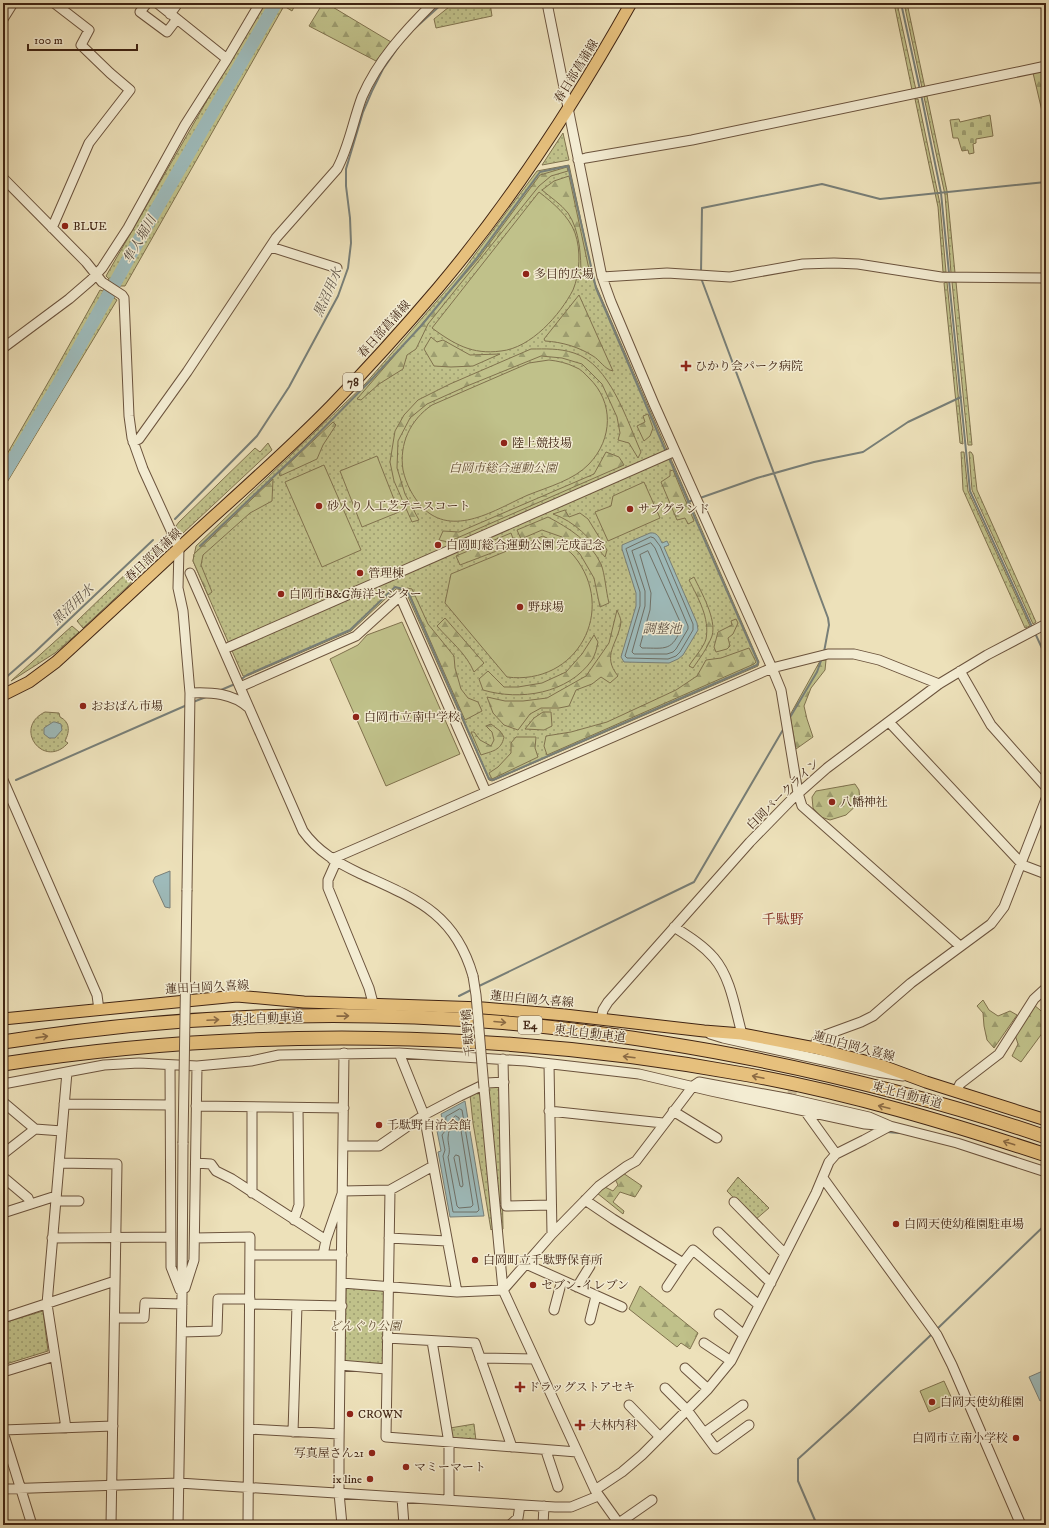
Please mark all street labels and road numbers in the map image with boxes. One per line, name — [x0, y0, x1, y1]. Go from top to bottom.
street label: 春日部菖蒲線 — [551, 37, 602, 106]
street label: 春日部菖蒲線 — [355, 298, 414, 361]
road number: 78 — [343, 373, 363, 391]
street label: 春日部菖蒲線 — [122, 525, 185, 585]
street label: 白岡パークライン — [744, 756, 823, 833]
street label: 蓮田白岡久喜線 — [165, 978, 249, 997]
street label: 蓮田白岡久喜線 — [489, 988, 574, 1011]
street label: 千駄野橋 — [459, 1008, 478, 1058]
street label: 東北自動車道 — [231, 1010, 303, 1027]
road number: E4 — [518, 1016, 542, 1034]
street label: 東北自動車道 — [553, 1022, 627, 1045]
street label: 蓮田白岡久喜線 — [811, 1028, 896, 1065]
street label: 東北自動車道 — [870, 1079, 944, 1112]

